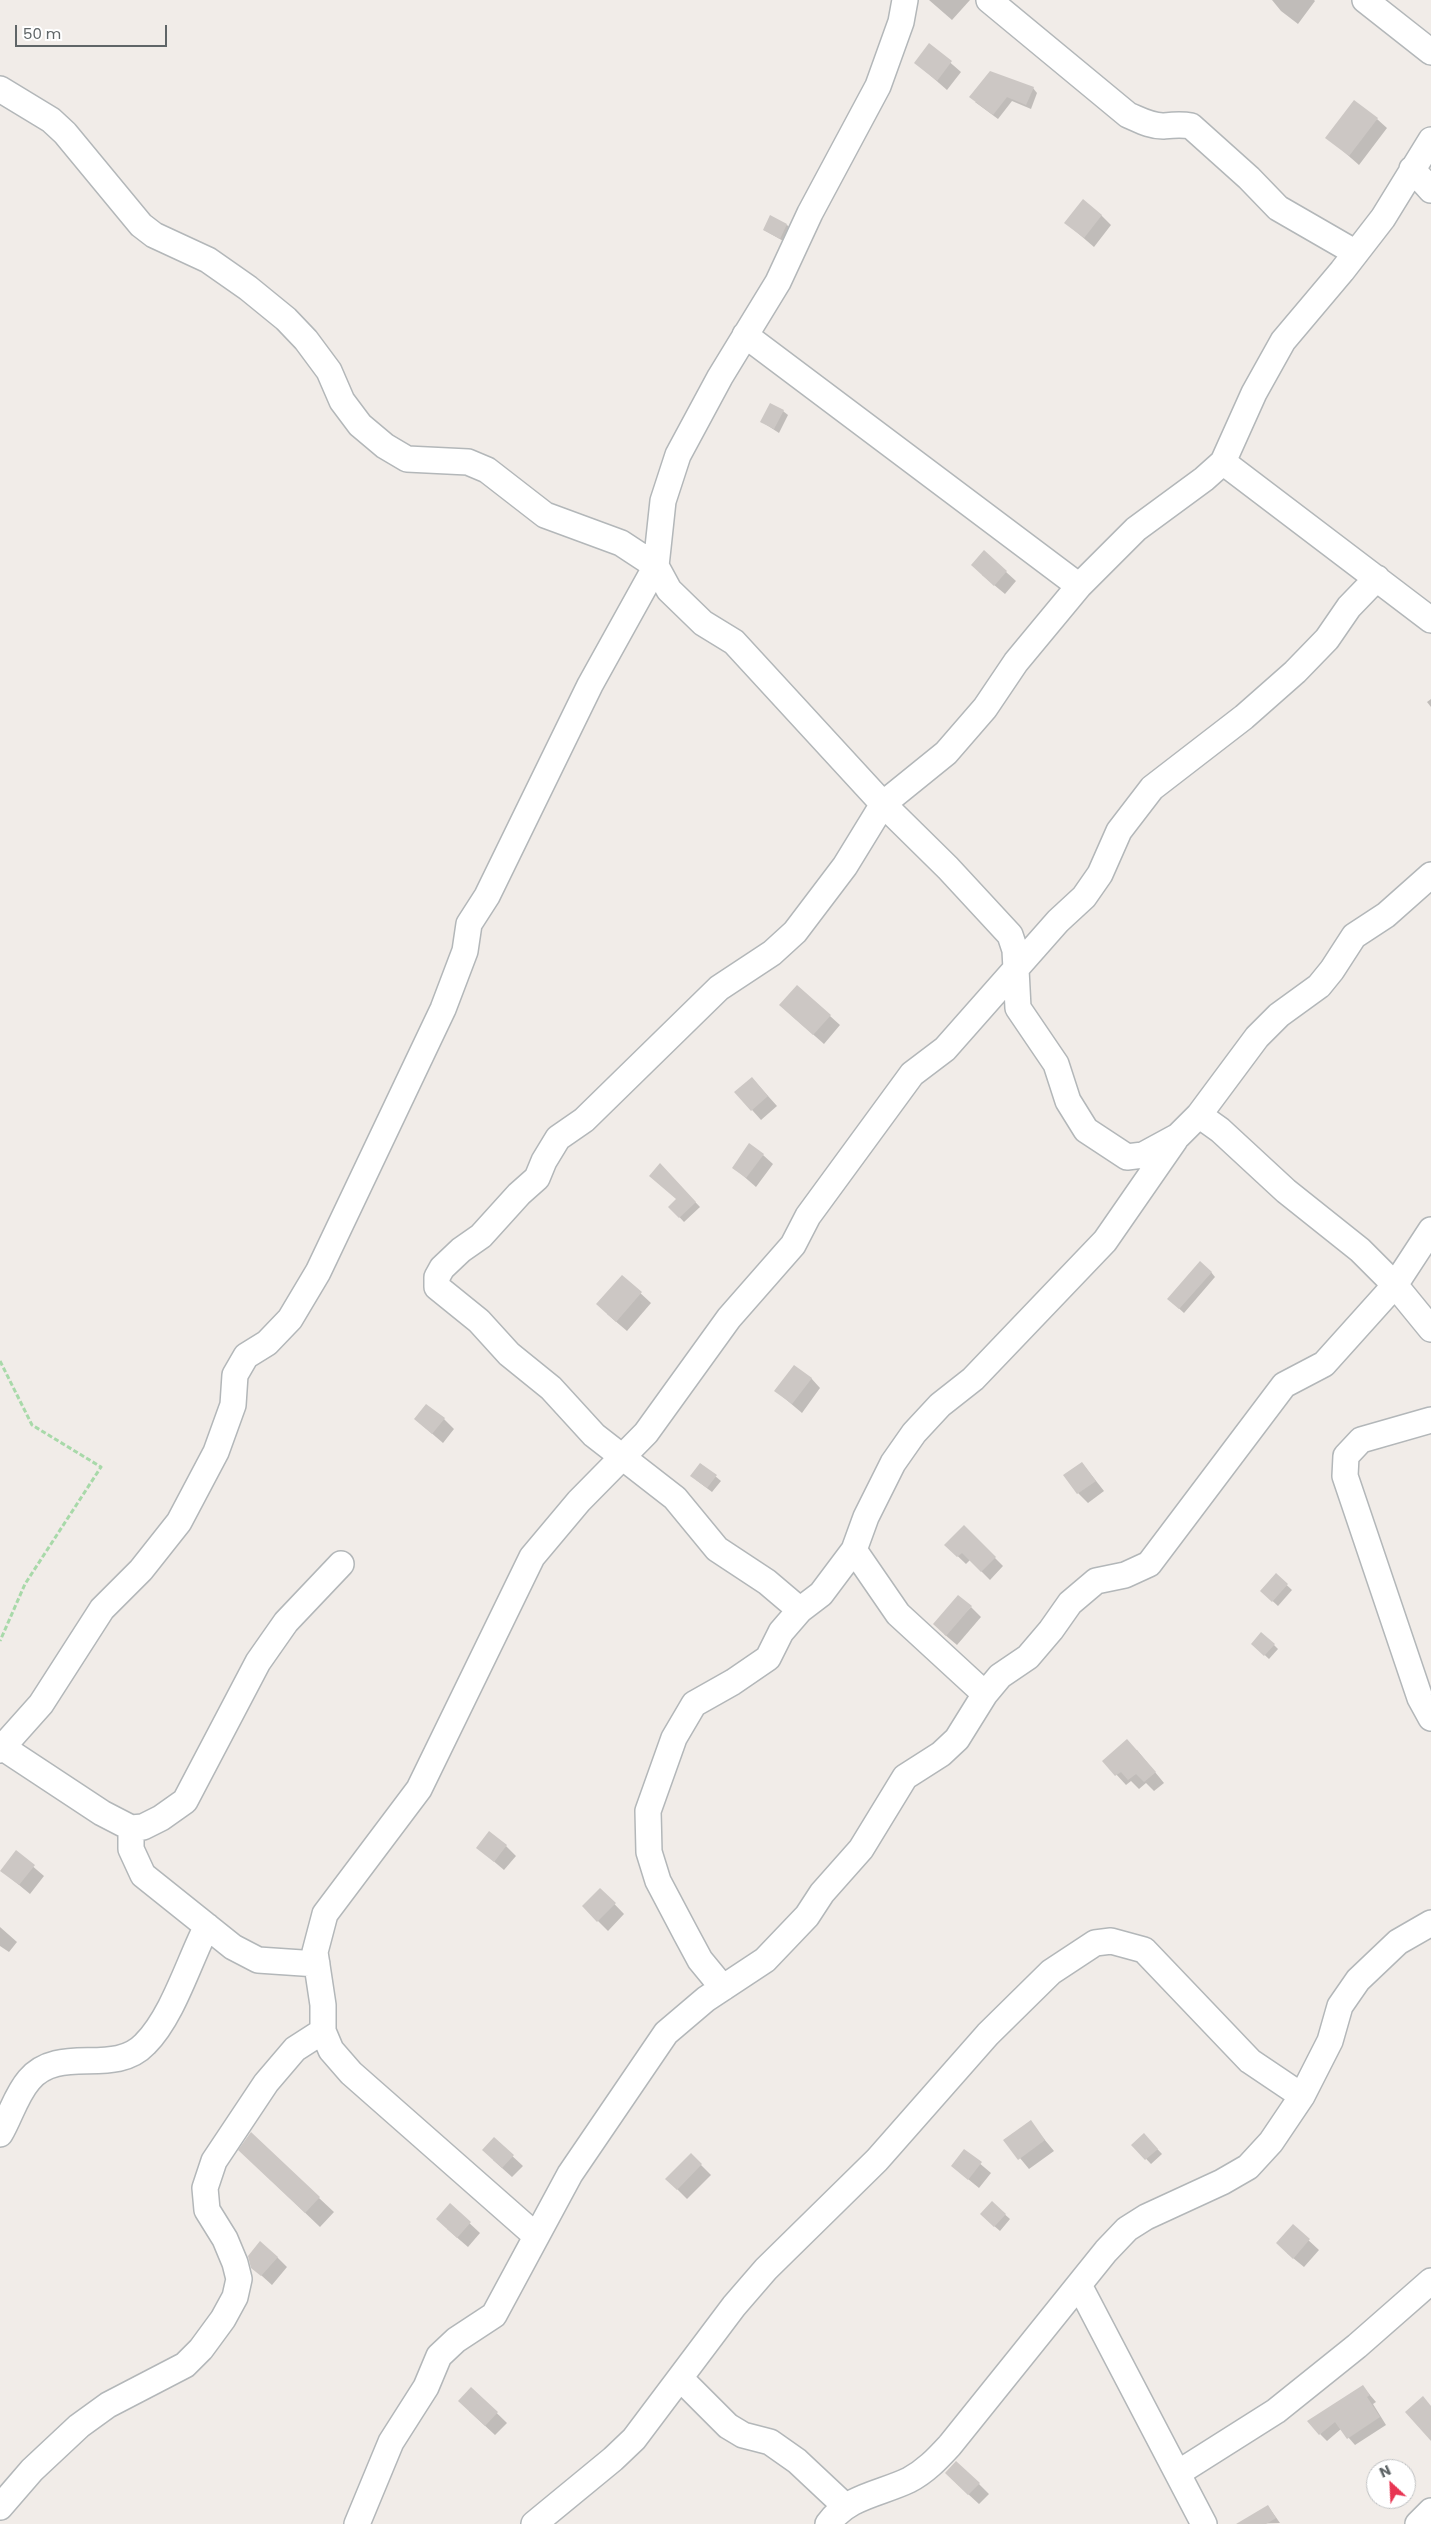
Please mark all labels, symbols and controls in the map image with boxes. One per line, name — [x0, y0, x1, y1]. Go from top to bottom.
scale bar — [18, 15, 170, 47]
text: 50 m — [23, 23, 61, 44]
north arrow — [1366, 2459, 1416, 2509]
text: N — [1376, 2460, 1394, 2483]

